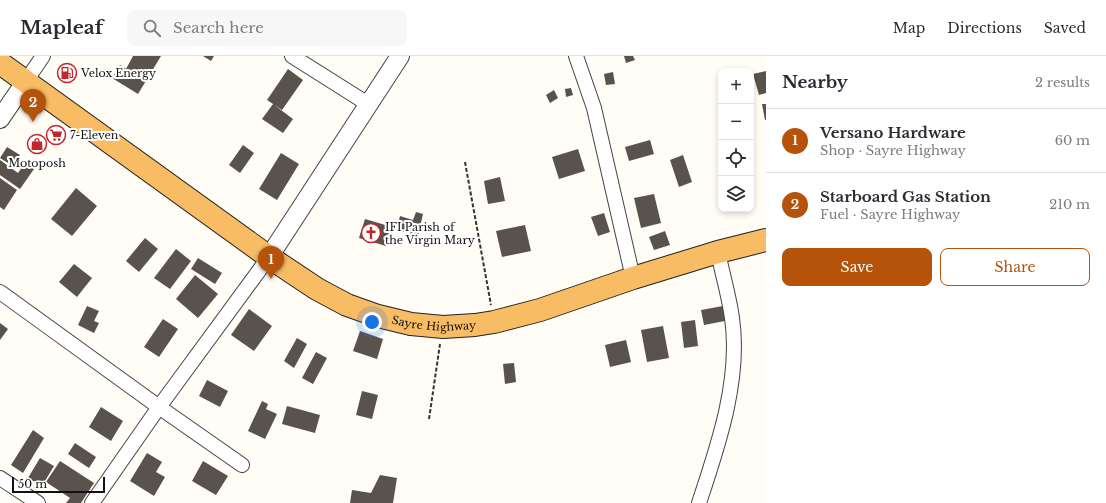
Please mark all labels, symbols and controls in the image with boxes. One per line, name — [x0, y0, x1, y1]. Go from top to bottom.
search box — [127, 10, 407, 46]
text: Mapleaf — [20, 16, 103, 39]
icon: search — [141, 17, 163, 39]
text: Search here — [173, 18, 264, 37]
text: Map — [893, 19, 925, 37]
text: Directions — [947, 19, 1022, 37]
text: Saved — [1044, 19, 1086, 37]
fuel station icon: Velox Energy — [56, 62, 78, 84]
place label: Velox Energy — [80, 66, 156, 80]
map controls — [718, 68, 754, 212]
button: + — [718, 68, 754, 104]
text: Nearby — [782, 72, 848, 93]
text: 2 results — [1035, 74, 1090, 91]
pin: 2 — [20, 89, 46, 122]
button: − — [718, 104, 754, 140]
text: Versano Hardware — [820, 123, 966, 142]
supermarket icon: 7-Eleven — [45, 124, 67, 146]
place label: 7-Eleven — [70, 128, 119, 142]
text: 1 — [792, 132, 798, 149]
text: 60 m — [1055, 132, 1090, 149]
shop icon: Motoposh — [26, 133, 48, 155]
button: locate — [718, 140, 754, 176]
text: Shop · Sayre Highway — [820, 142, 966, 159]
place label: Motoposh — [8, 156, 66, 170]
button: layers — [718, 176, 754, 212]
text: Starboard Gas Station — [820, 187, 991, 206]
text: 2 — [791, 196, 799, 213]
text: 210 m — [1049, 196, 1090, 213]
text: Fuel · Sayre Highway — [820, 206, 960, 223]
place label: IFI Parish of the Virgin Mary — [385, 220, 475, 247]
church icon: IFI Parish of the Virgin Mary — [360, 222, 382, 244]
pin: 1 — [258, 246, 284, 279]
button: Save — [782, 248, 932, 286]
button: Share — [940, 248, 1090, 286]
your location — [362, 312, 382, 332]
street label: Sayre Highway — [390, 313, 476, 334]
scale bar — [12, 475, 105, 494]
text: 50 m — [18, 477, 47, 491]

